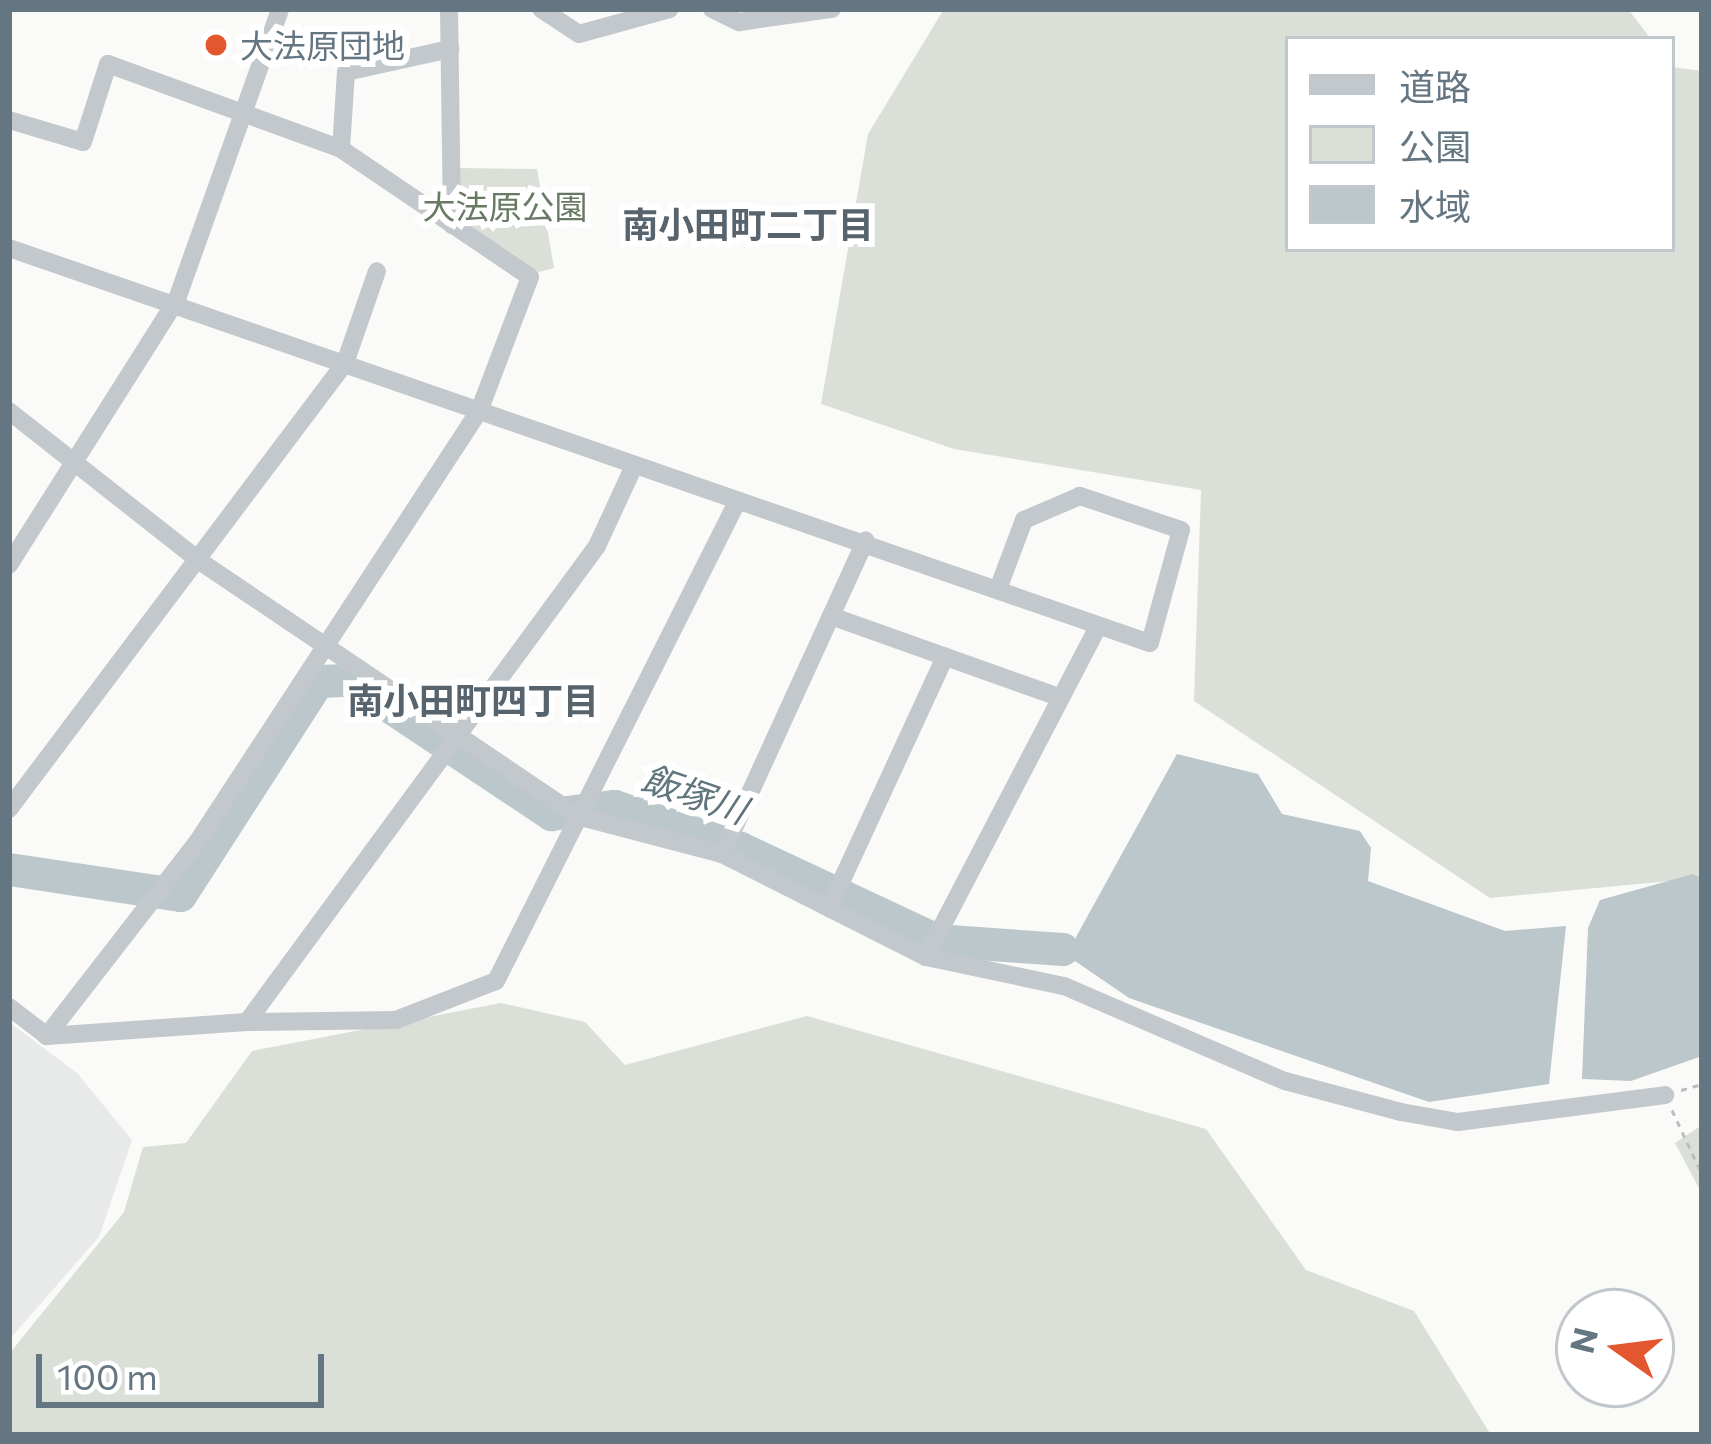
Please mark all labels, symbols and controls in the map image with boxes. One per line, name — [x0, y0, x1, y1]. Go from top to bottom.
place label: 大法原団地 — [240, 25, 405, 65]
marker: 大法原団地 — [203, 32, 229, 58]
legend — [1285, 36, 1675, 252]
text: 道路 — [1399, 63, 1471, 107]
text: 公園 — [1399, 123, 1471, 167]
text: 水域 — [1399, 183, 1471, 227]
park label: 大法原公園 — [423, 186, 587, 226]
district label: 南小田町二丁目 — [622, 202, 874, 246]
district label: 南小田町四丁目 — [347, 678, 599, 722]
water label: 飯塚川 — [637, 755, 753, 831]
north arrow — [1555, 1288, 1675, 1408]
text: N — [1560, 1323, 1605, 1357]
scale bar — [42, 1330, 330, 1404]
text: 100 m — [57, 1353, 158, 1397]

